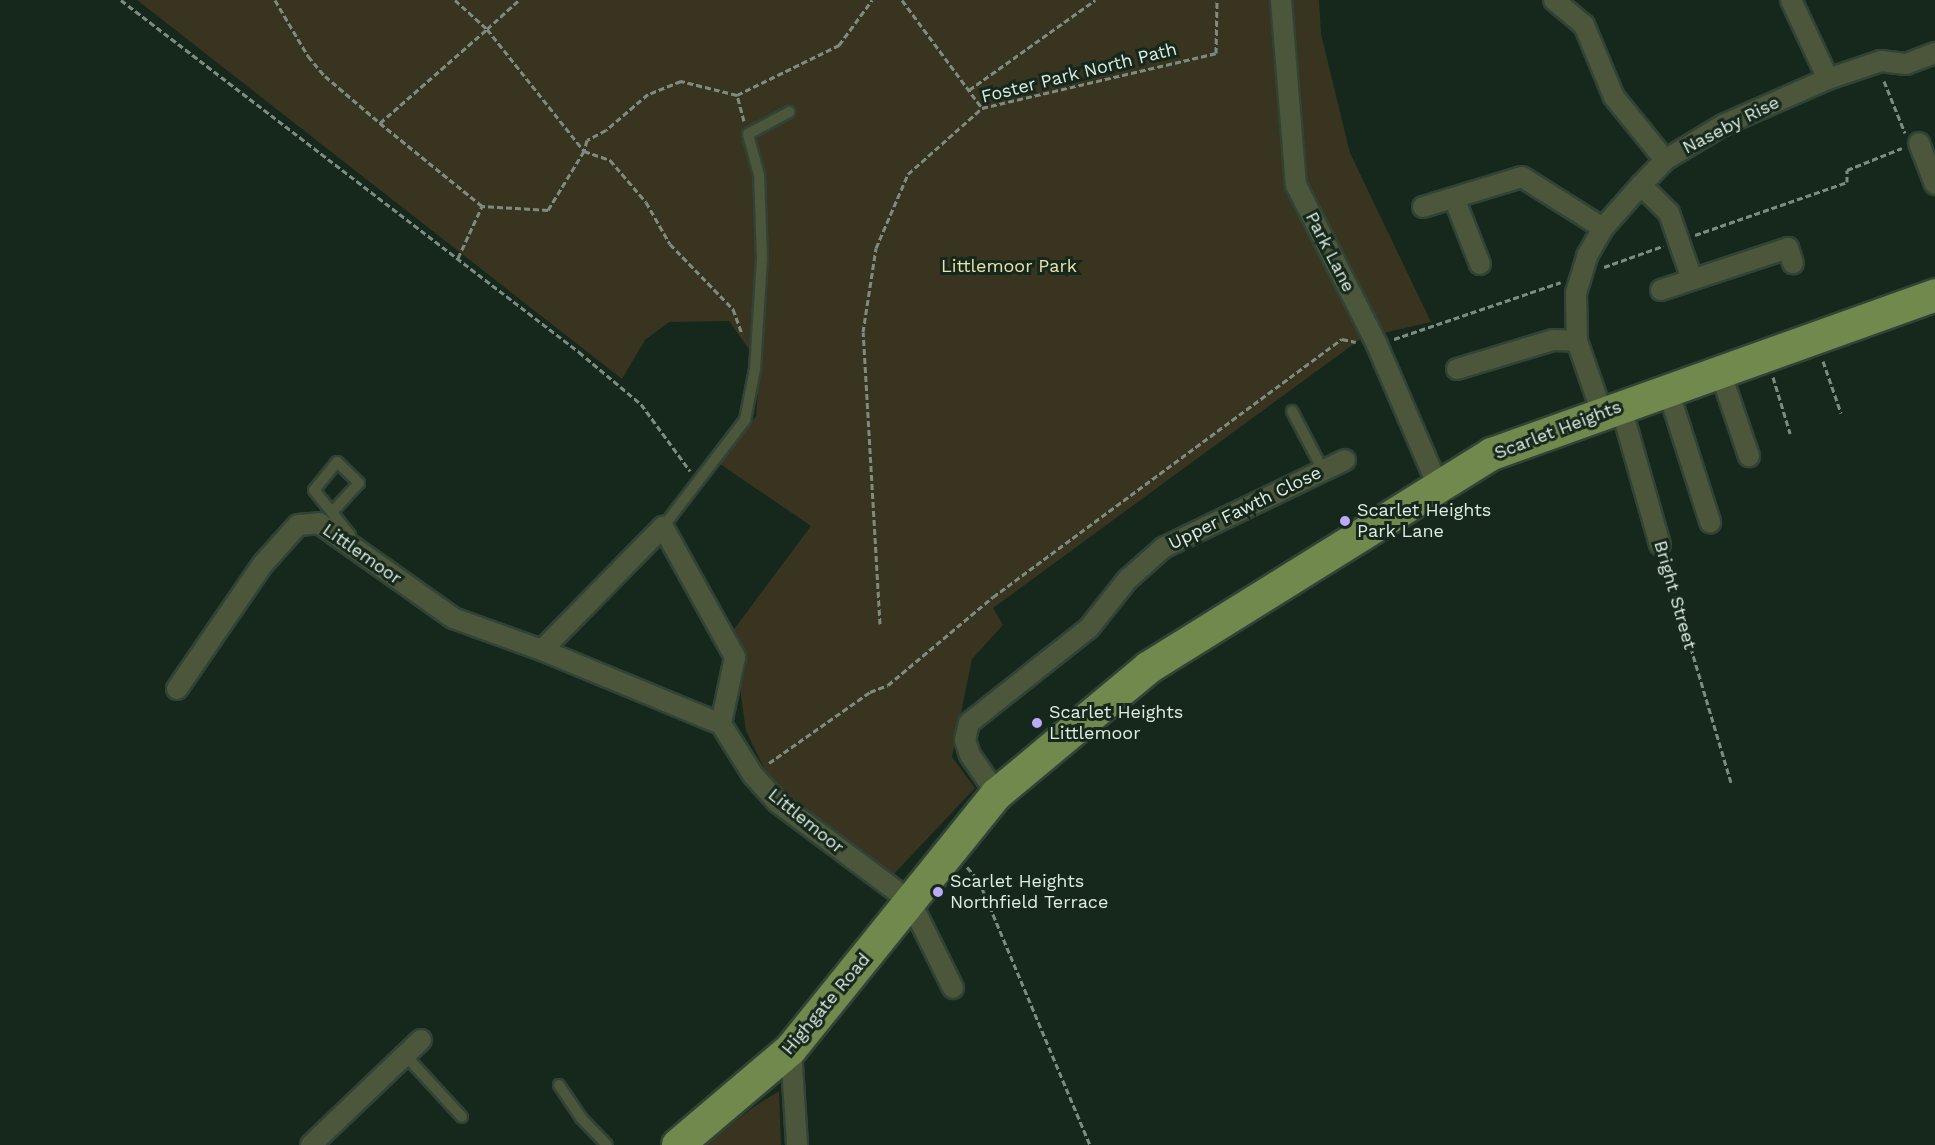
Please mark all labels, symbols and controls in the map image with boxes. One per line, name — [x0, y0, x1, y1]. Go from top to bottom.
street label: Foster Park North Path — [979, 38, 1179, 108]
street label: Naseby Rise — [1679, 91, 1783, 159]
street label: Park Lane — [1301, 208, 1359, 296]
park label: Littlemoor Park — [941, 255, 1077, 277]
street label: Scarlet Heights — [1491, 396, 1625, 464]
street label: Upper Fawth Close — [1165, 462, 1325, 554]
place label: Scarlet Heights Park Lane — [1357, 500, 1491, 542]
marker: Scarlet Heights Park Lane — [1338, 514, 1352, 528]
street label: Littlemoor — [318, 519, 406, 589]
street label: Bright Street — [1649, 538, 1701, 652]
place label: Scarlet Heights Littlemoor — [1049, 702, 1183, 744]
marker: Scarlet Heights Littlemoor — [1030, 716, 1044, 730]
street label: Littlemoor — [764, 784, 848, 858]
place label: Scarlet Heights Northfield Terrace — [950, 871, 1109, 914]
marker: Scarlet Heights Northfield Terrace — [931, 885, 945, 899]
street label: Highgate Road — [777, 949, 875, 1059]

